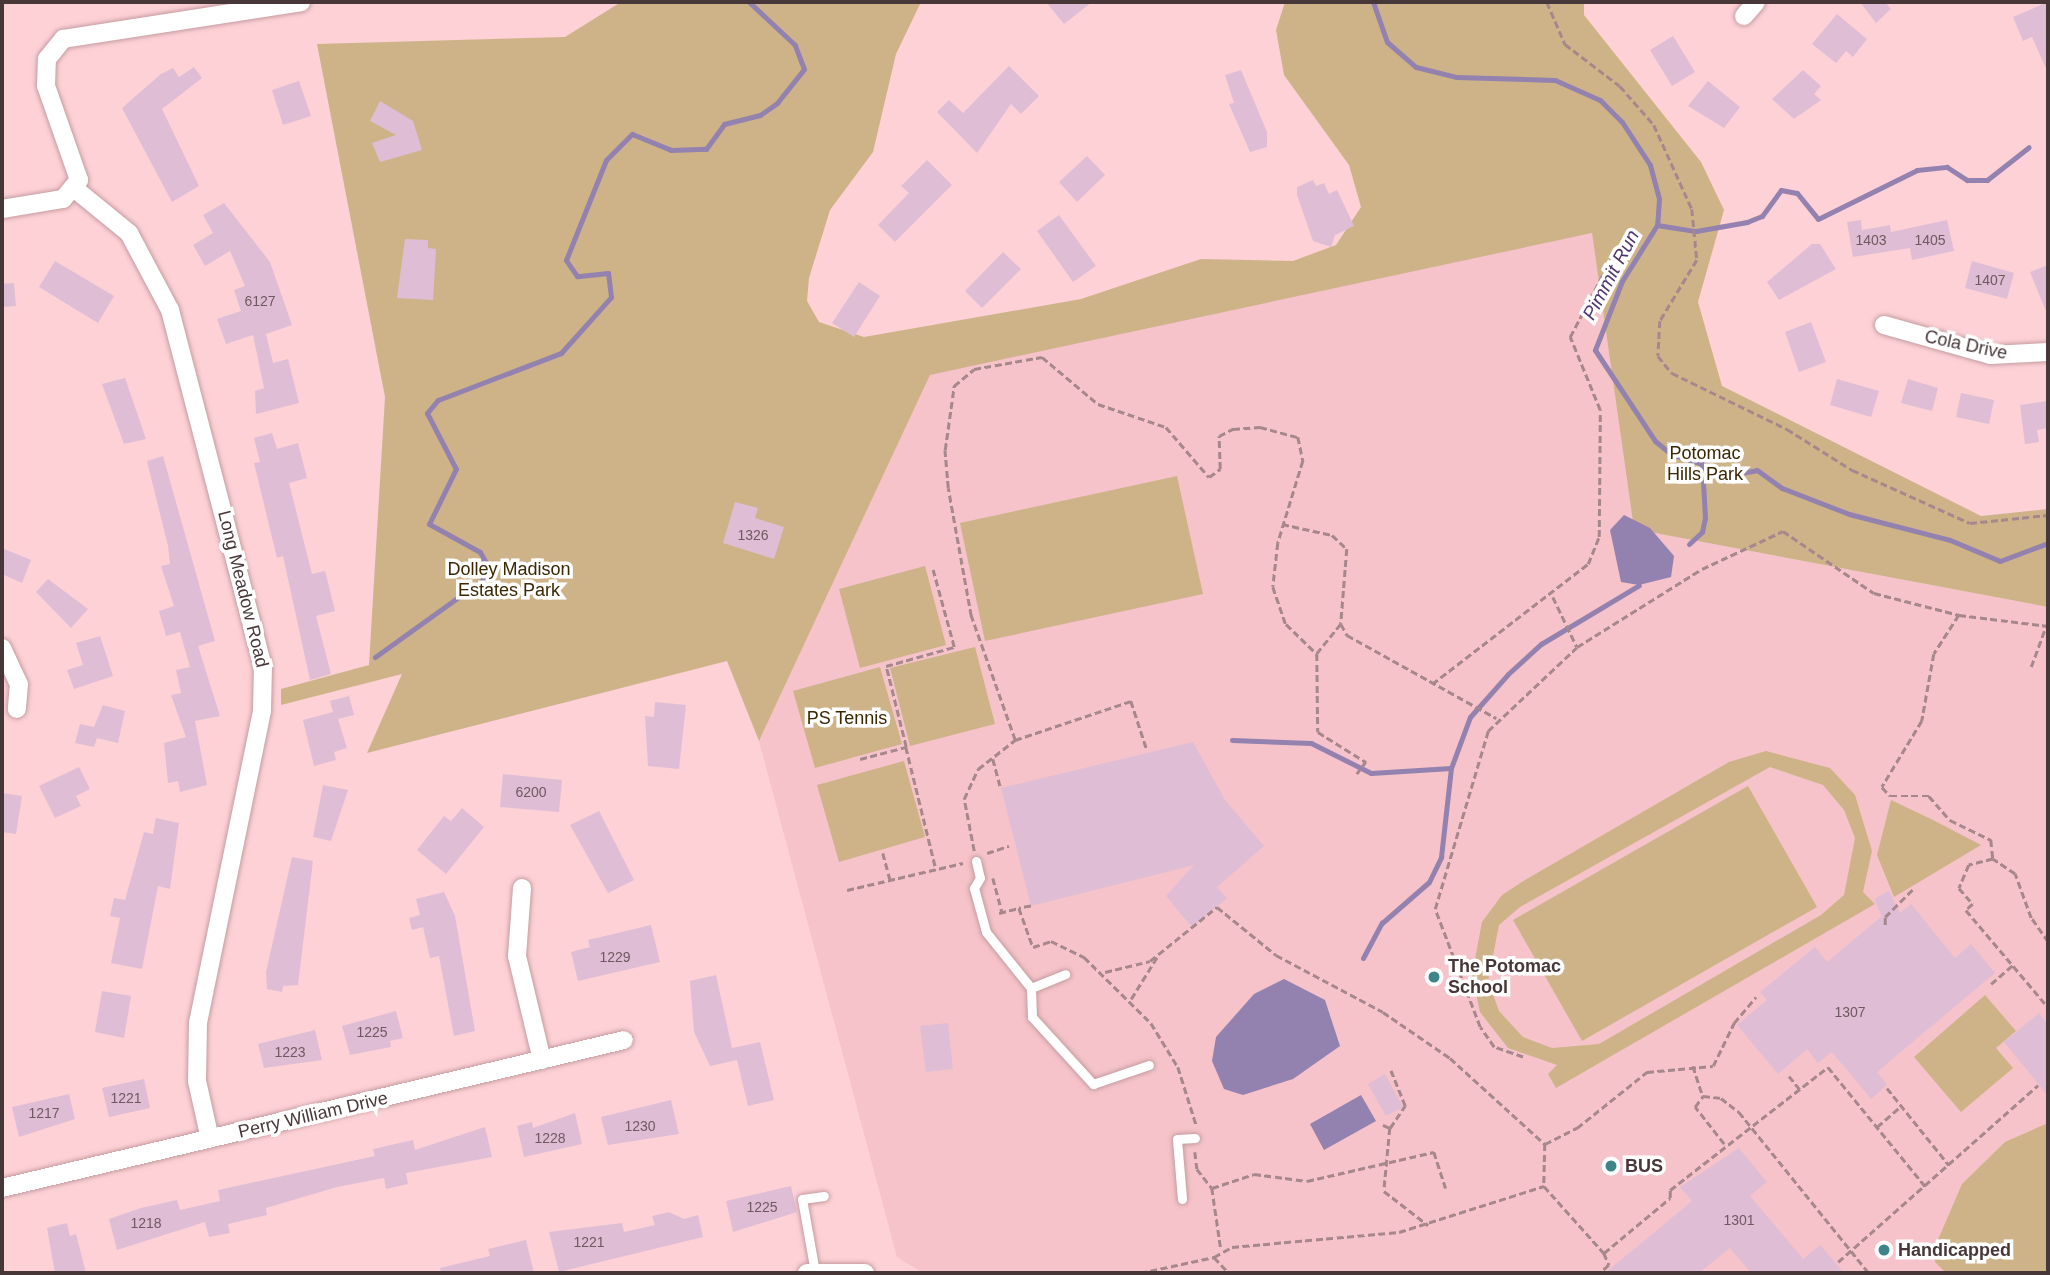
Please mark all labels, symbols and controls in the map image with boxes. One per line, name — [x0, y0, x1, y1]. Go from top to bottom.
water label: Pimmit Run — [1578, 226, 1644, 324]
house number: 1403 — [1855, 232, 1887, 248]
house number: 1405 — [1914, 232, 1946, 248]
house number: 1407 — [1974, 272, 2006, 288]
house number: 6127 — [244, 293, 276, 309]
street label: Cola Drive — [1923, 326, 2009, 364]
park label: Potomac Hills Park — [1667, 443, 1743, 486]
street label: Long Meadow Road — [213, 508, 273, 670]
house number: 1326 — [737, 527, 769, 543]
park label: Dolley Madison Estates Park — [447, 559, 571, 602]
park label: PS Tennis — [806, 707, 888, 729]
house number: 6200 — [515, 784, 547, 800]
house number: 1229 — [599, 949, 631, 965]
place label: The Potomac School — [1448, 956, 1561, 998]
marker: The Potomac School — [1426, 969, 1442, 985]
house number: 1307 — [1834, 1004, 1866, 1020]
house number: 1225 — [356, 1024, 388, 1040]
house number: 1223 — [274, 1044, 306, 1060]
street label: Perry William Drive — [236, 1087, 390, 1143]
house number: 1221 — [110, 1090, 142, 1106]
house number: 1217 — [28, 1105, 60, 1121]
house number: 1230 — [624, 1118, 656, 1134]
house number: 1228 — [534, 1130, 566, 1146]
place label: BUS — [1625, 1155, 1663, 1177]
marker: BUS — [1603, 1158, 1619, 1174]
house number: 1225 — [746, 1199, 778, 1215]
house number: 1301 — [1723, 1212, 1755, 1228]
house number: 1218 — [130, 1215, 162, 1231]
house number: 1221 — [573, 1234, 605, 1250]
place label: Handicapped — [1898, 1239, 2011, 1261]
marker: Handicapped — [1876, 1242, 1892, 1258]

